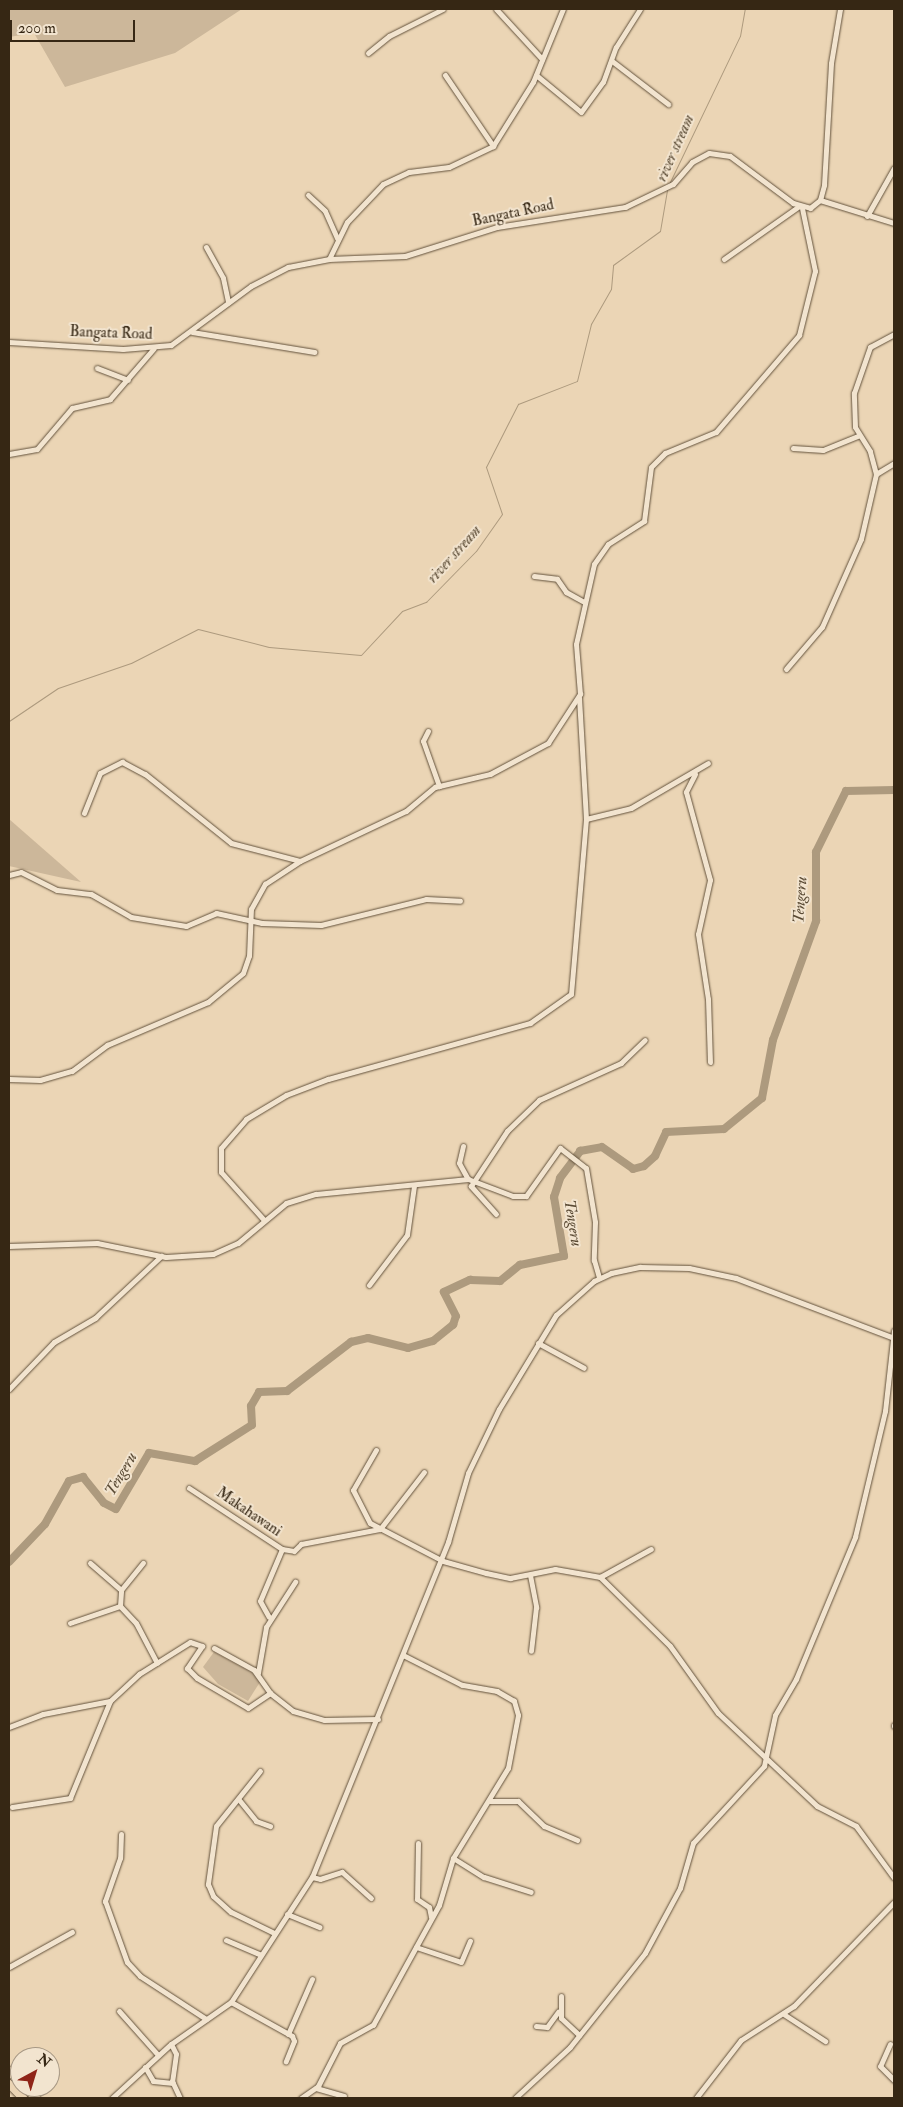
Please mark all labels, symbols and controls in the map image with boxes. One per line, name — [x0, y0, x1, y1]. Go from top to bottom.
scale bar — [12, 10, 138, 42]
text: 200 m — [18, 19, 56, 38]
water label: river stream — [652, 112, 698, 184]
street label: Bangata Road — [471, 196, 555, 230]
street label: Bangata Road — [69, 323, 153, 343]
water label: river stream — [423, 521, 485, 587]
water label: Tengeru — [789, 876, 811, 924]
water label: Tengeru — [560, 1198, 586, 1248]
water label: Tengeru — [101, 1449, 141, 1499]
street label: Makahawani — [213, 1484, 285, 1540]
north arrow — [10, 2047, 60, 2097]
text: N — [34, 2050, 54, 2071]

